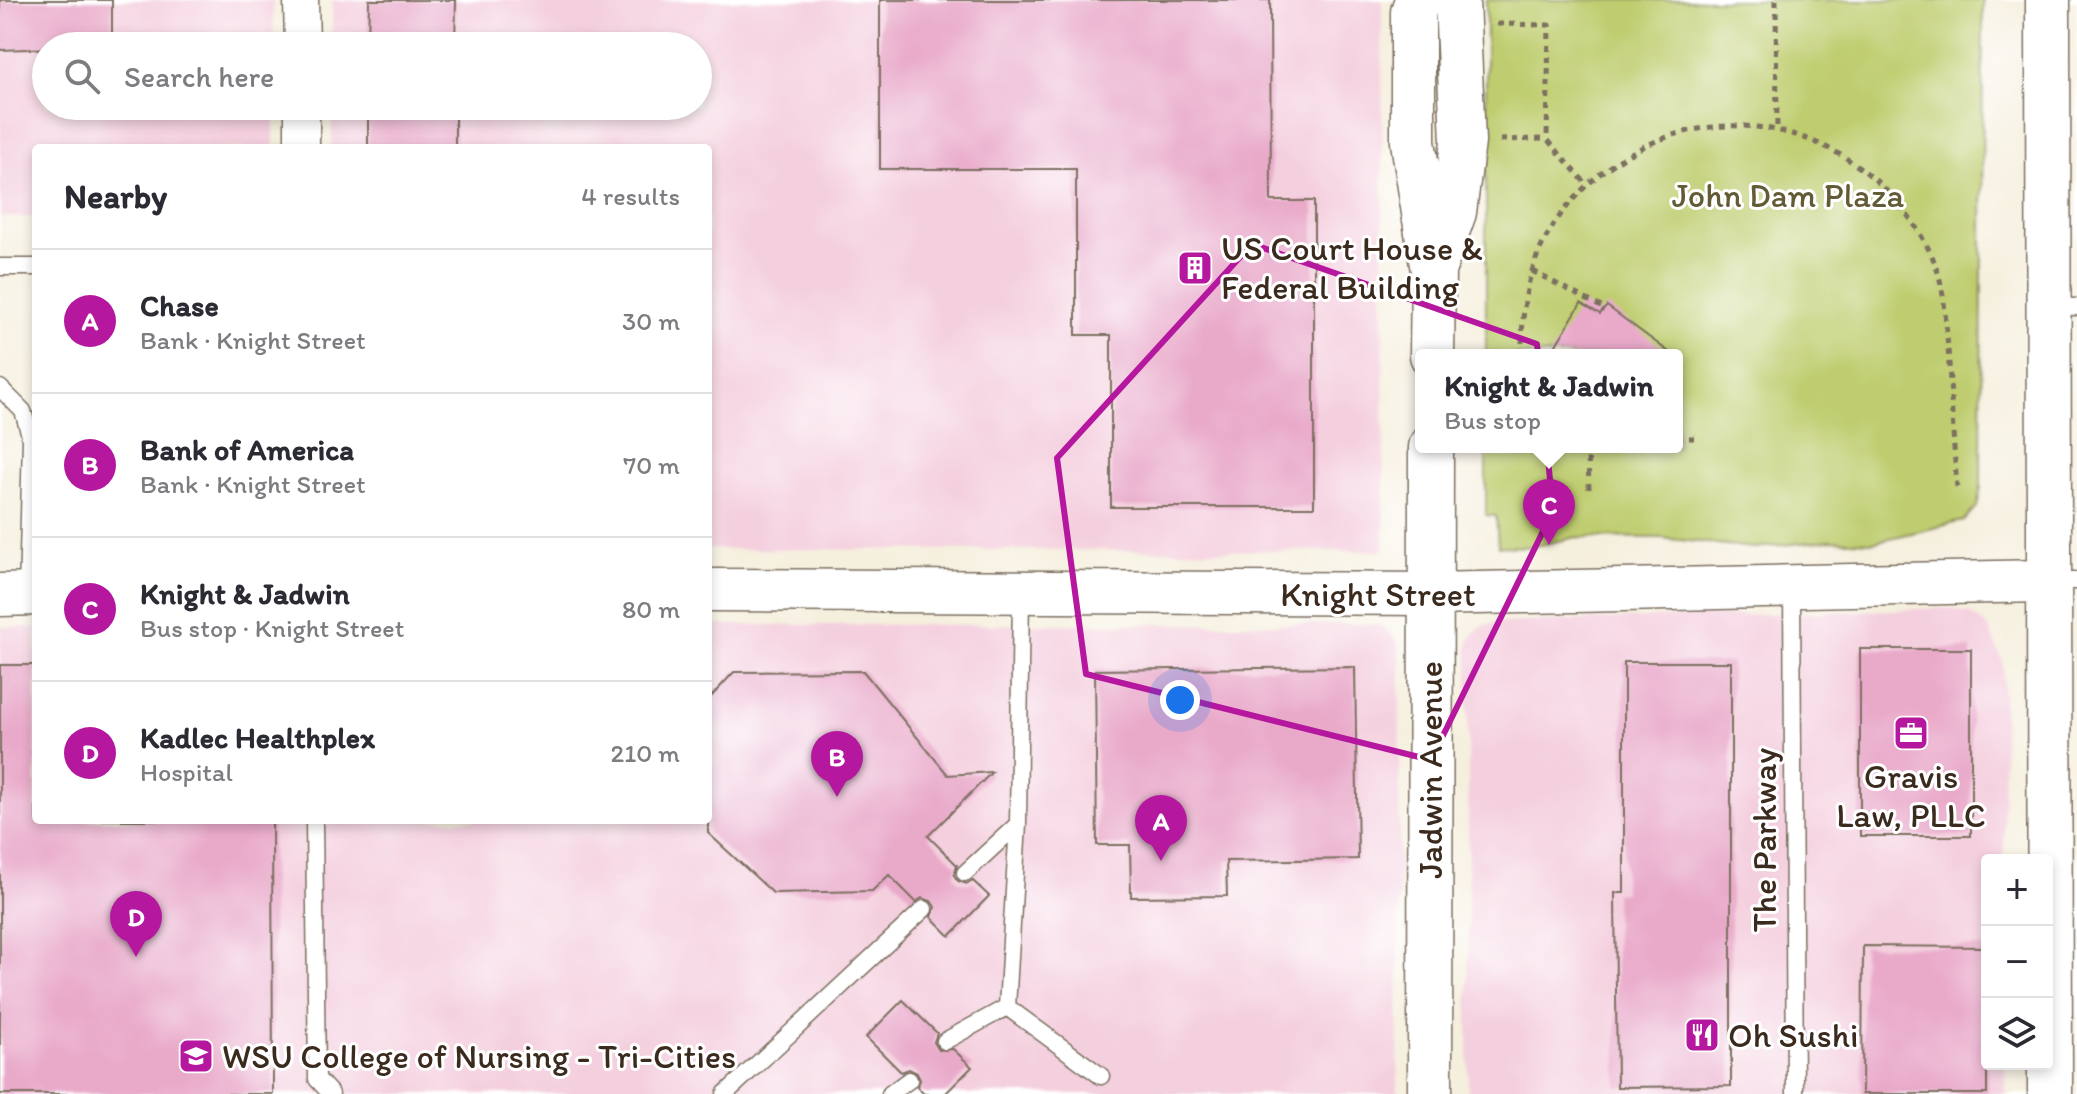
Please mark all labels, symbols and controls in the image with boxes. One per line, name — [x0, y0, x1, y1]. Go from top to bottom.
search box — [32, 32, 712, 120]
icon: search — [60, 54, 104, 98]
text: Search here — [124, 58, 274, 95]
park label: John Dam Plaza — [1672, 175, 1904, 216]
text: Nearby — [64, 176, 167, 217]
text: 4 results — [581, 180, 680, 212]
place label: US Court House & Federal Building — [1221, 228, 1483, 308]
building icon: US Court House & Federal Building — [1176, 249, 1214, 287]
text: Chase — [140, 287, 219, 324]
text: A — [82, 305, 98, 337]
text: 30 m — [622, 305, 680, 337]
text: Bank · Knight Street — [140, 324, 366, 356]
popup — [1415, 349, 1683, 453]
text: Knight & Jadwin — [1444, 367, 1654, 404]
text: Bus stop — [1444, 404, 1541, 436]
text: Bank of America — [140, 431, 354, 468]
text: B — [82, 449, 98, 481]
text: 70 m — [623, 449, 680, 481]
text: Bank · Knight Street — [140, 468, 366, 500]
pin: C — [1523, 479, 1575, 545]
street label: Knight Street — [1280, 574, 1476, 615]
text: Knight & Jadwin — [140, 575, 350, 612]
text: C — [82, 593, 98, 625]
text: 80 m — [622, 593, 680, 625]
text: Bus stop · Knight Street — [140, 612, 404, 644]
street label: Jadwin Avenue — [1410, 661, 1451, 879]
your location — [1160, 680, 1200, 720]
office icon: Gravis Law, PLLC — [1892, 714, 1930, 752]
text: Kadlec Healthplex — [140, 719, 375, 756]
pin: B — [811, 731, 863, 797]
text: D — [81, 737, 99, 769]
text: 210 m — [611, 737, 680, 769]
street label: The Parkway — [1744, 748, 1785, 932]
text: Hospital — [140, 756, 233, 788]
place label: Gravis Law, PLLC — [1836, 756, 1986, 836]
pin: A — [1135, 795, 1187, 861]
map controls — [1981, 854, 2053, 1070]
button: + — [1981, 854, 2053, 926]
pin: D — [110, 891, 162, 957]
button: − — [1981, 926, 2053, 998]
button: layers — [1981, 998, 2053, 1070]
place label: Oh Sushi — [1728, 1015, 1858, 1056]
restaurant icon: Oh Sushi — [1683, 1016, 1721, 1054]
place label: WSU College of Nursing - Tri-Cities — [222, 1036, 736, 1077]
school or university icon: WSU College of Nursing - Tri-Cities — [177, 1037, 215, 1075]

